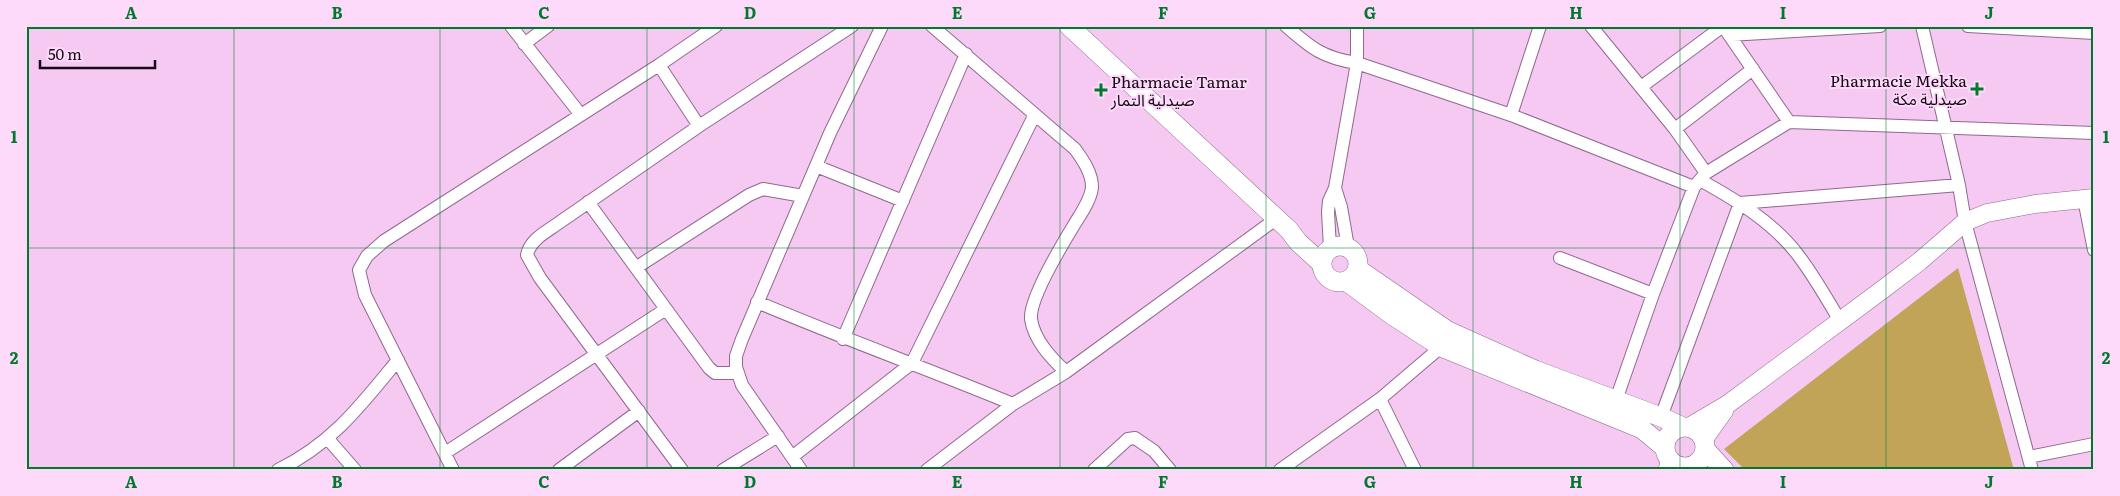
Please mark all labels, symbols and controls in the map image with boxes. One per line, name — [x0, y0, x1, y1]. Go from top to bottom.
text: A — [125, 0, 137, 24]
text: B — [331, 0, 343, 24]
text: C — [538, 0, 550, 24]
text: D — [744, 0, 756, 24]
text: E — [952, 0, 963, 24]
text: F — [1158, 0, 1168, 24]
text: G — [1364, 0, 1376, 24]
text: H — [1569, 0, 1583, 24]
text: I — [1780, 0, 1786, 24]
text: J — [1984, 0, 1994, 24]
scale bar — [40, 38, 155, 70]
text: 50 m — [48, 42, 82, 65]
place label: Pharmacie Mekka صيدلية مكة — [1830, 68, 1967, 110]
place label: Pharmacie Tamar صيدلية التمار — [1110, 69, 1247, 111]
marker: Pharmacie Mekka صيدلية مكة — [1971, 83, 1983, 95]
marker: Pharmacie Tamar صيدلية التمار — [1095, 84, 1107, 96]
text: 1 — [11, 124, 18, 148]
text: 1 — [2103, 124, 2110, 148]
text: 2 — [10, 345, 19, 369]
text: 2 — [2102, 345, 2111, 369]
text: A — [125, 469, 137, 493]
text: B — [331, 469, 343, 493]
text: C — [538, 469, 550, 493]
text: D — [744, 469, 756, 493]
text: E — [952, 469, 963, 493]
text: F — [1158, 469, 1168, 493]
text: G — [1364, 469, 1376, 493]
text: H — [1569, 469, 1583, 493]
text: I — [1780, 469, 1786, 493]
text: J — [1984, 469, 1994, 493]

